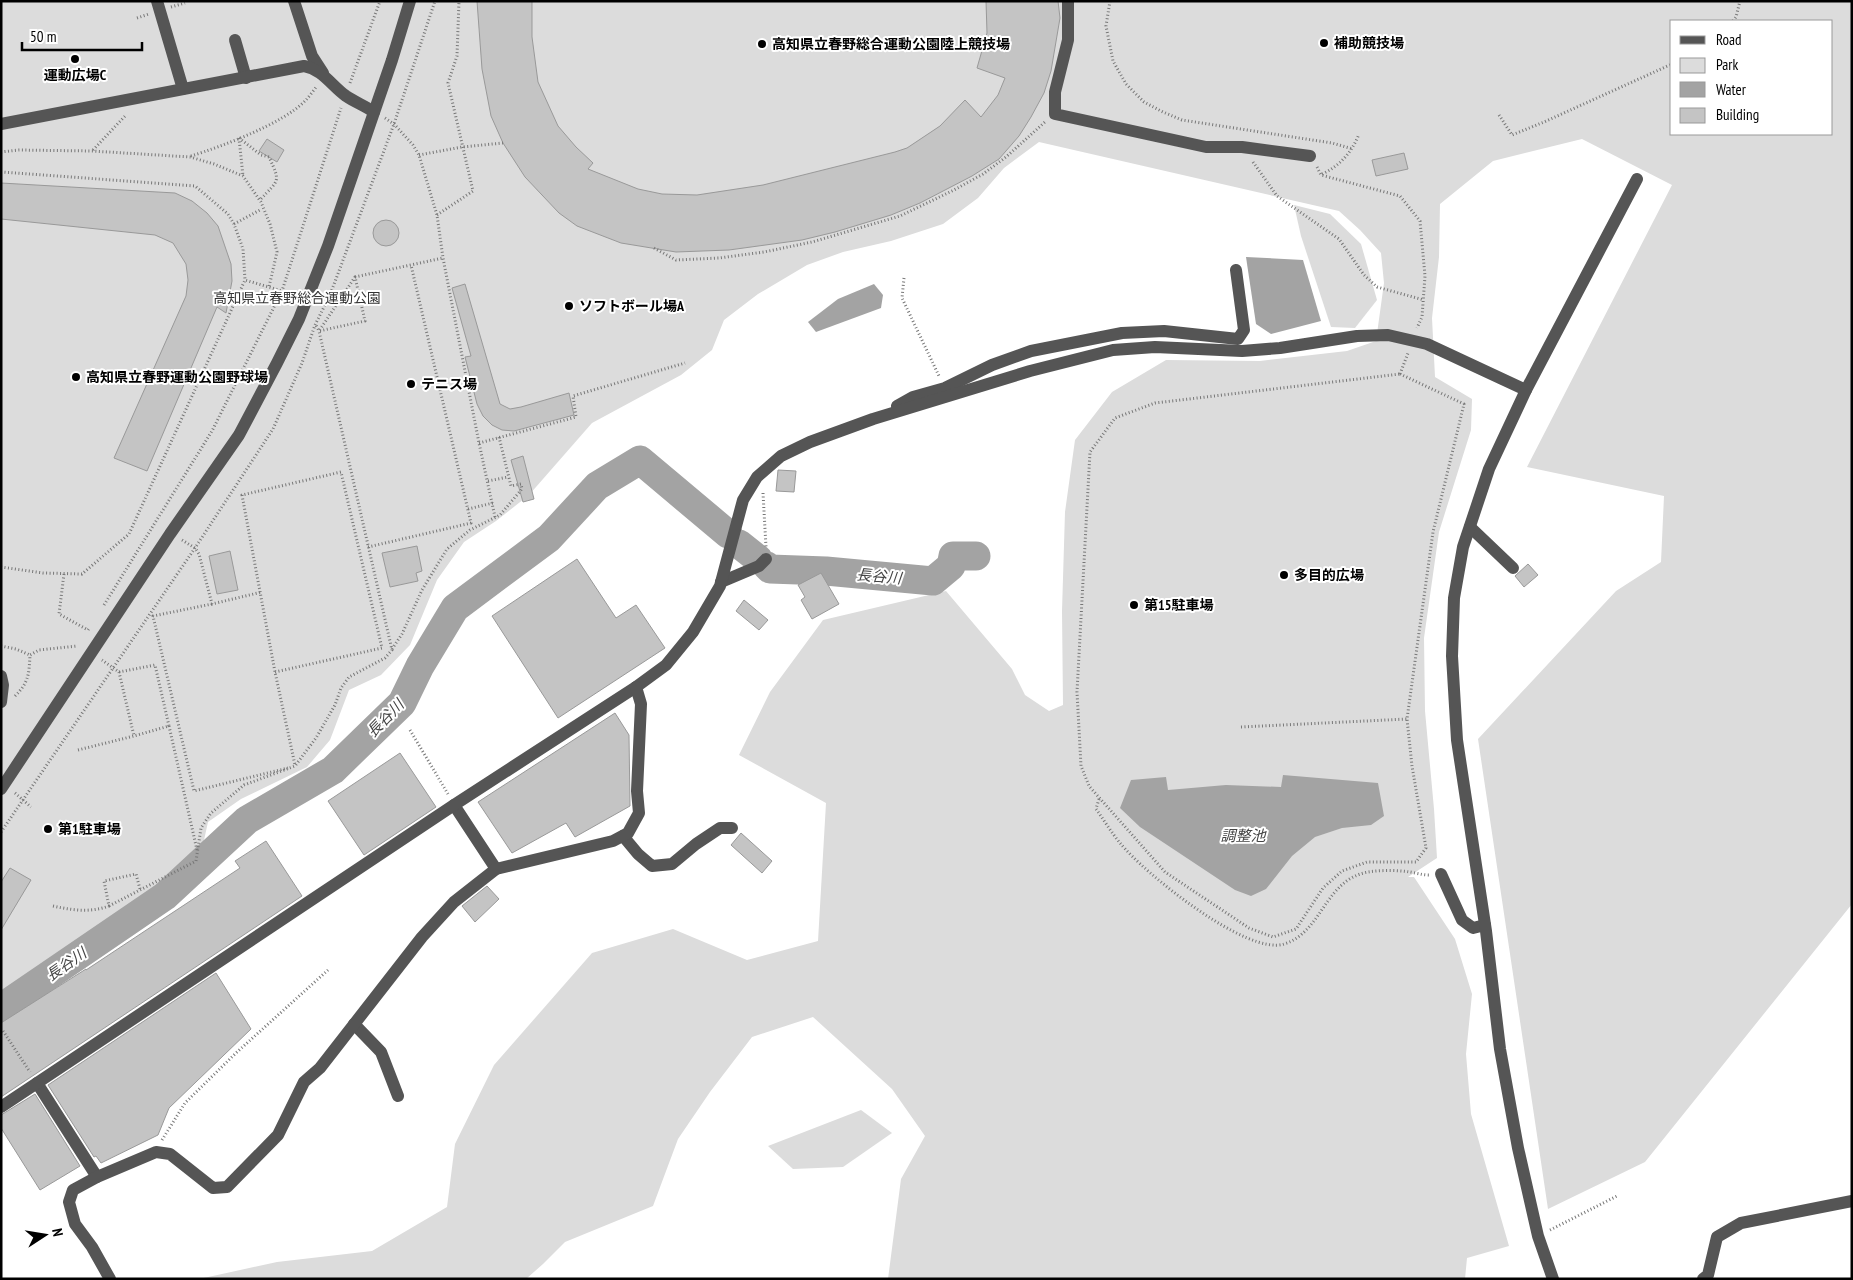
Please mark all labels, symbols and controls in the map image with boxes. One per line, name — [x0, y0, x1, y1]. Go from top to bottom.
scale bar — [22, 20, 142, 52]
legend — [1670, 20, 1833, 135]
text: 50 m — [30, 27, 56, 46]
text: Road — [1716, 30, 1742, 49]
place label: 補助競技場 — [1334, 34, 1404, 52]
place label: 高知県立春野総合運動公園陸上競技場 — [772, 35, 1010, 53]
marker: 補助競技場 — [1318, 37, 1330, 49]
marker: 高知県立春野総合運動公園陸上競技場 — [756, 38, 768, 50]
marker: 運動広場C — [69, 53, 81, 65]
text: Park — [1716, 55, 1738, 74]
place label: 運動広場C — [44, 66, 107, 84]
text: Water — [1716, 80, 1747, 99]
text: Building — [1716, 105, 1759, 124]
park label: 高知県立春野総合運動公園 — [213, 289, 381, 307]
place label: ソフトボール場A — [579, 297, 685, 315]
marker: ソフトボール場A — [563, 300, 575, 312]
place label: 高知県立春野運動公園野球場 — [86, 368, 268, 386]
marker: 高知県立春野運動公園野球場 — [70, 371, 82, 383]
place label: テニス場 — [421, 375, 477, 393]
marker: テニス場 — [405, 378, 417, 390]
water label: 長谷川 — [856, 565, 904, 588]
place label: 多目的広場 — [1294, 566, 1364, 584]
marker: 多目的広場 — [1278, 569, 1290, 581]
place label: 第15駐車場 — [1144, 596, 1213, 614]
marker: 第15駐車場 — [1128, 599, 1140, 611]
water label: 長谷川 — [363, 694, 409, 741]
place label: 第1駐車場 — [58, 820, 121, 838]
marker: 第1駐車場 — [42, 823, 54, 835]
water label: 調整池 — [1220, 826, 1267, 845]
water label: 長谷川 — [42, 942, 92, 985]
north arrow — [20, 1210, 70, 1260]
text: N — [48, 1227, 67, 1238]

